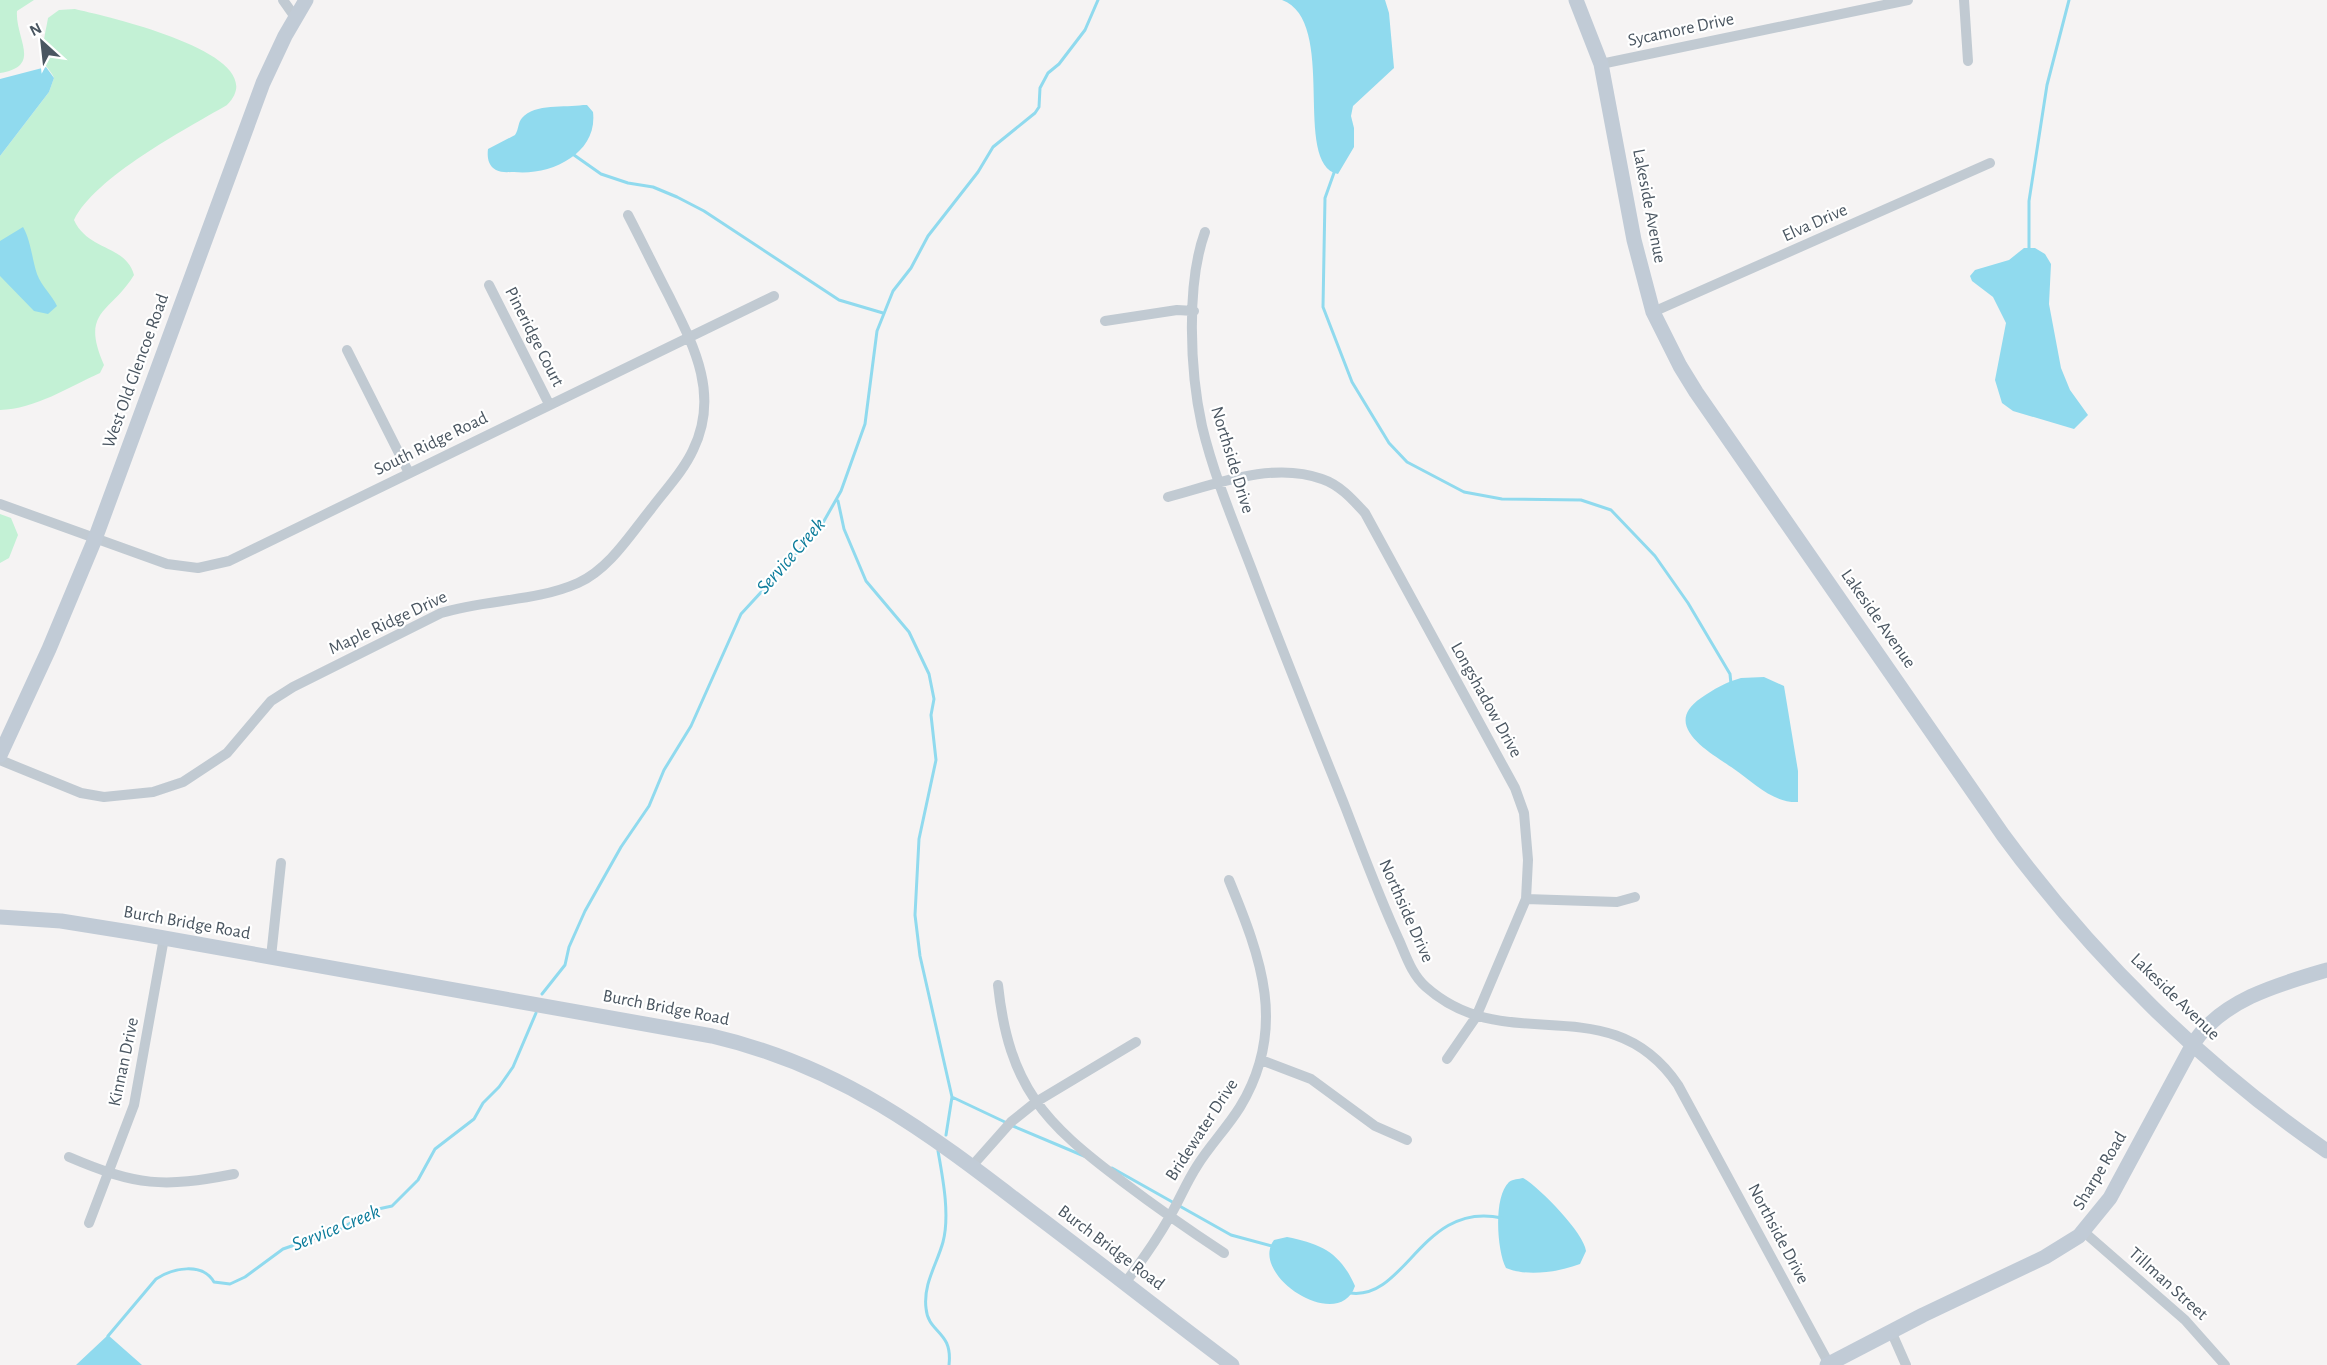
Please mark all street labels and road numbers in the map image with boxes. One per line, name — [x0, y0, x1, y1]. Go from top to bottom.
street label: Sycamore Drive — [1626, 10, 1736, 50]
street label: Lakeside Avenue — [1629, 147, 1669, 265]
street label: Elva Drive — [1780, 201, 1850, 245]
street label: Pineridge Court — [501, 284, 567, 390]
street label: West Old Glencoe Road — [100, 292, 172, 450]
street label: Northside Drive — [1207, 405, 1257, 515]
street label: South Ridge Road — [371, 409, 491, 479]
street label: Lakeside Avenue — [1837, 566, 1919, 672]
street label: Maple Ridge Drive — [326, 588, 450, 658]
street label: Longshadow Drive — [1447, 639, 1525, 761]
street label: Northside Drive — [1375, 857, 1437, 965]
street label: Burch Bridge Road — [122, 903, 252, 943]
street label: Lakeside Avenue — [2127, 950, 2223, 1044]
street label: Burch Bridge Road — [601, 987, 731, 1029]
street label: Kinnan Drive — [106, 1016, 142, 1108]
street label: Bridewater Drive — [1162, 1076, 1242, 1184]
street label: Sharpe Road — [2070, 1129, 2130, 1213]
street label: Northside Drive — [1744, 1181, 1812, 1287]
street label: Burch Bridge Road — [1054, 1202, 1168, 1294]
street label: Tillman Street — [2125, 1244, 2211, 1324]

